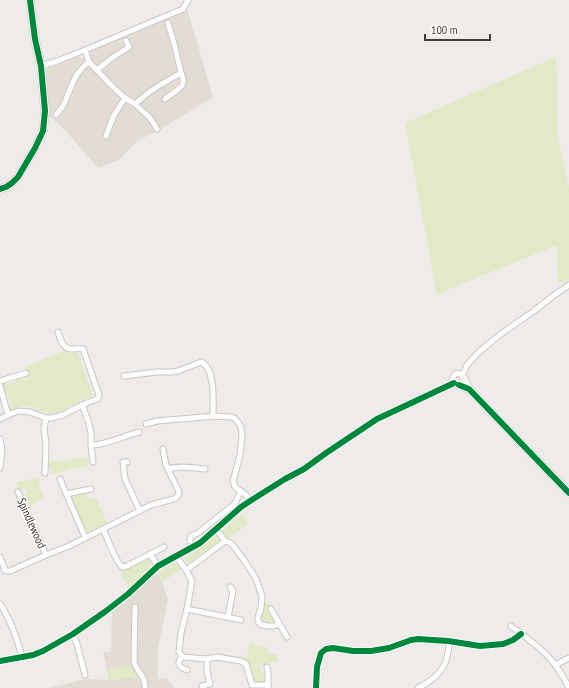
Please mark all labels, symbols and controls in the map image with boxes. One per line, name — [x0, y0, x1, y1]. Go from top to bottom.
scale bar — [425, 16, 490, 42]
text: 100 m — [431, 22, 458, 37]
street label: Spindlewood — [14, 495, 50, 551]

